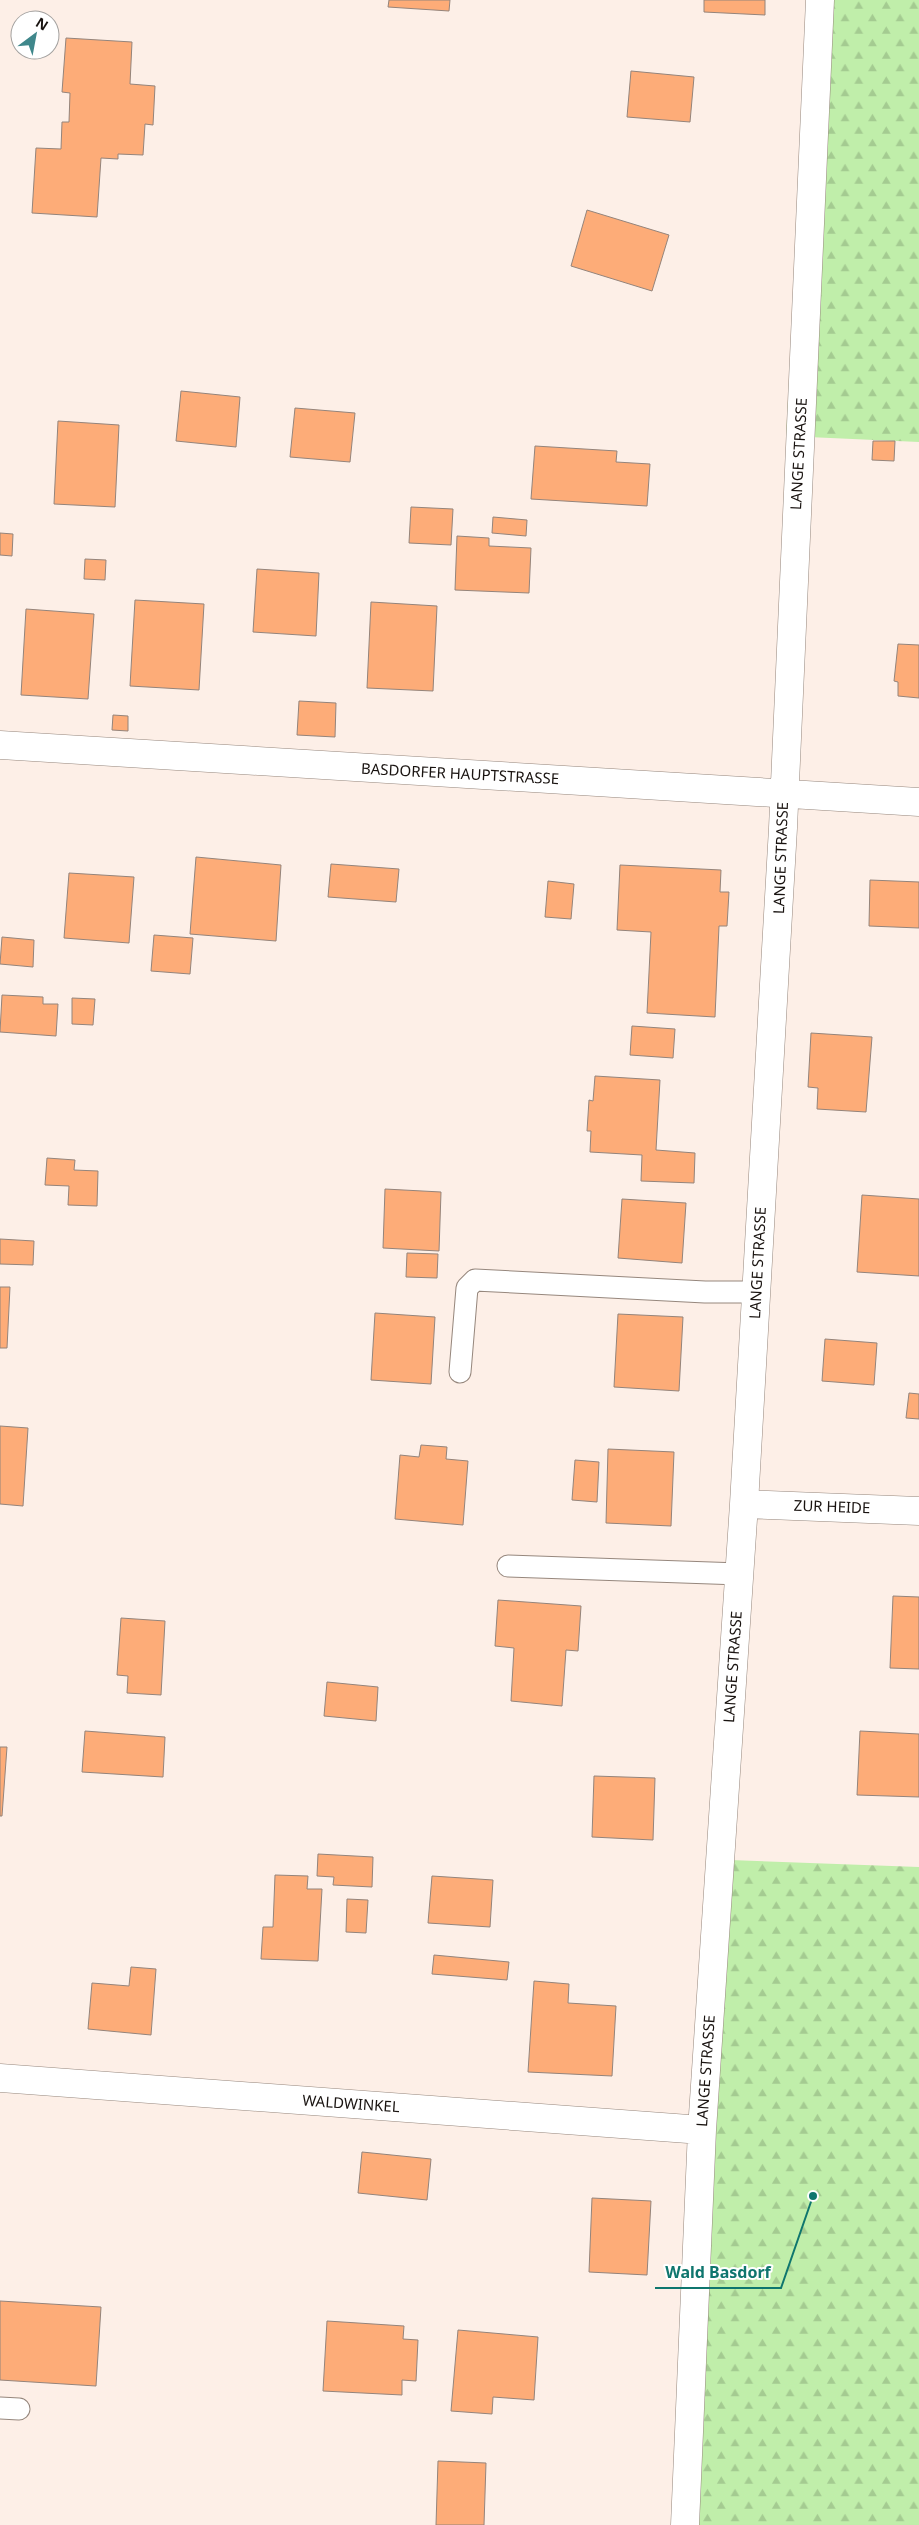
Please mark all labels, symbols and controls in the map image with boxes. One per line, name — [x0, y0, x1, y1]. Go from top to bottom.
north arrow — [10, 10, 60, 60]
text: N — [32, 12, 52, 35]
street label: LANGE STRASSE — [785, 397, 811, 511]
street label: BASDORFER HAUPTSTRASSE — [361, 758, 560, 788]
street label: LANGE STRASSE — [768, 801, 792, 914]
street label: LANGE STRASSE — [744, 1206, 770, 1320]
street label: ZUR HEIDE — [793, 1495, 871, 1517]
street label: LANGE STRASSE — [718, 1610, 746, 1724]
street label: LANGE STRASSE — [691, 2014, 719, 2128]
street label: WALDWINKEL — [302, 2090, 401, 2116]
callout: Wald Basdorf — [655, 2257, 781, 2288]
text: Wald Basdorf — [665, 2261, 772, 2283]

